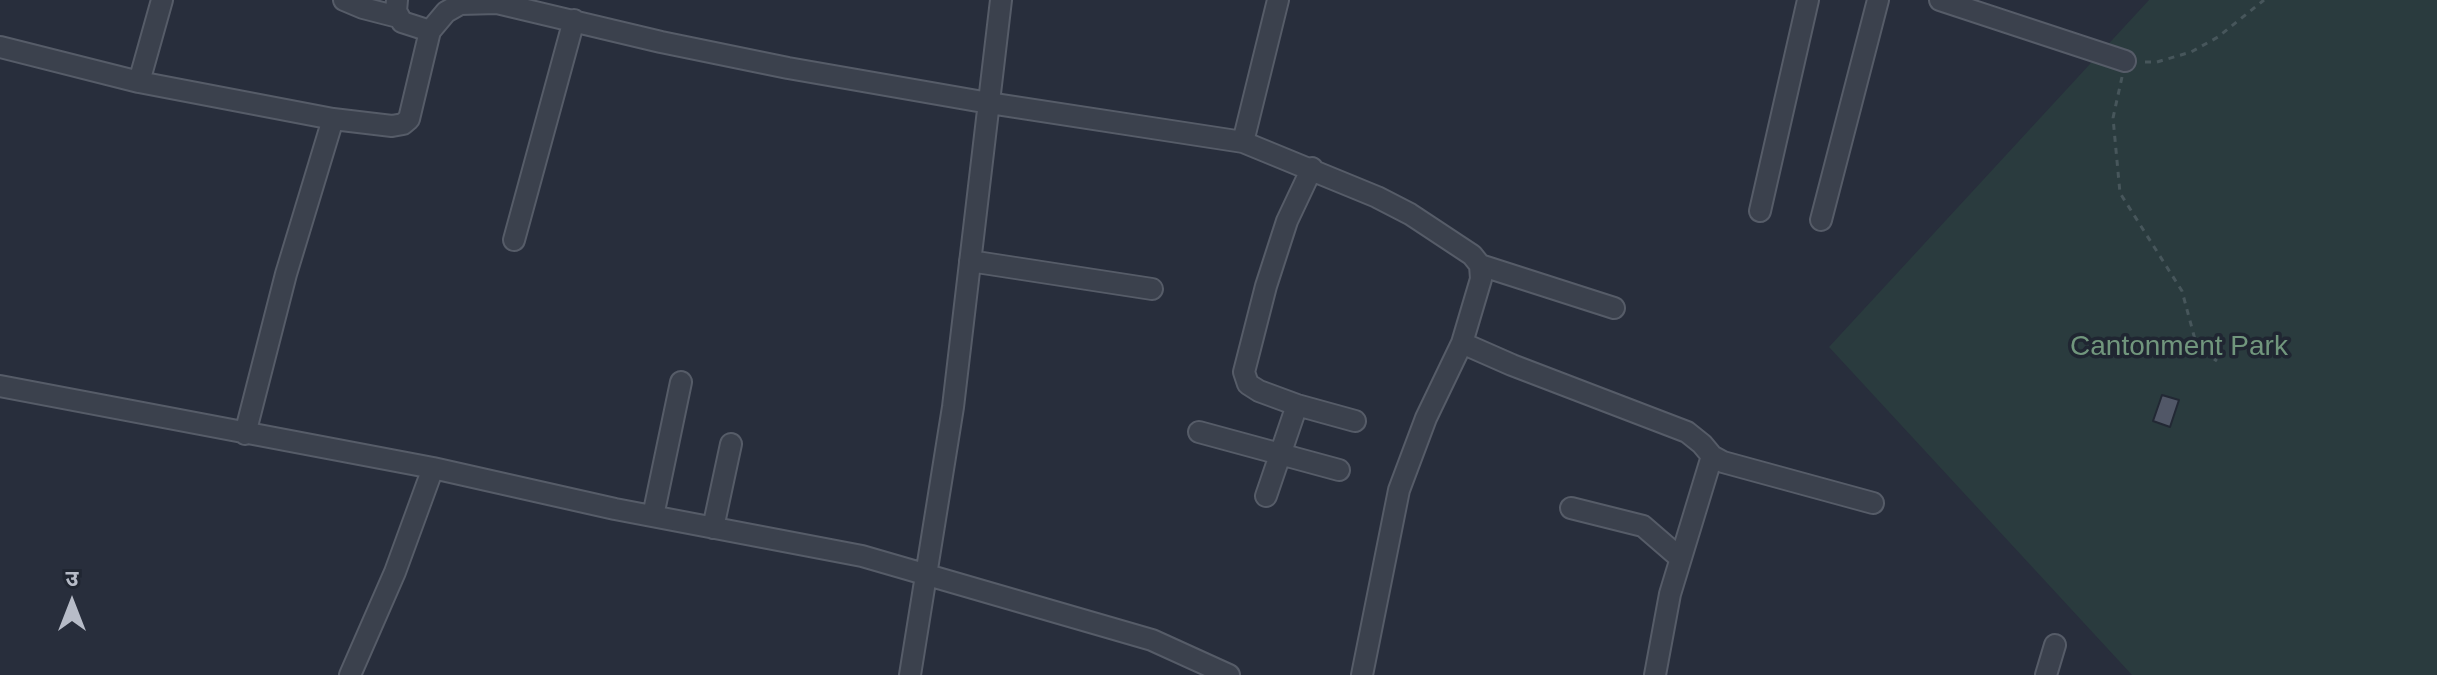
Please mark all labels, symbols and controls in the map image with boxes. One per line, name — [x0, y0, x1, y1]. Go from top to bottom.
park label: Cantonment Park — [2070, 330, 2288, 364]
north arrow — [32, 563, 112, 643]
text: उ — [66, 566, 78, 591]

